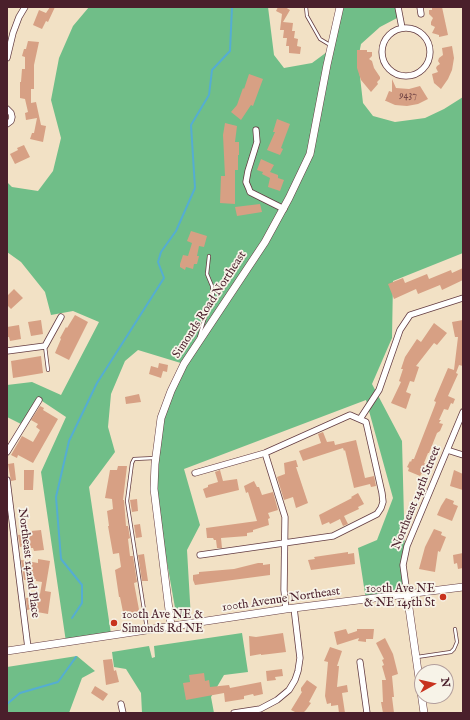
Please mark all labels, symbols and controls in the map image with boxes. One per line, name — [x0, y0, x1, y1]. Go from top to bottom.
house number: 9437 — [399, 90, 417, 102]
street label: Simonds Road Northeast — [170, 249, 250, 361]
street label: Northeast 145th Street — [390, 444, 444, 552]
street label: Northeast 142nd Place — [14, 507, 42, 619]
place label: 100th Ave NE & NE 145th St — [364, 583, 435, 611]
street label: 100th Avenue Northeast — [221, 585, 341, 615]
marker: 100th Ave NE & NE 145th St — [438, 592, 448, 602]
place label: 100th Ave NE & Simonds Rd NE — [122, 609, 203, 637]
marker: 100th Ave NE & Simonds Rd NE — [109, 618, 119, 628]
north arrow — [414, 664, 454, 704]
text: N — [437, 677, 452, 688]

